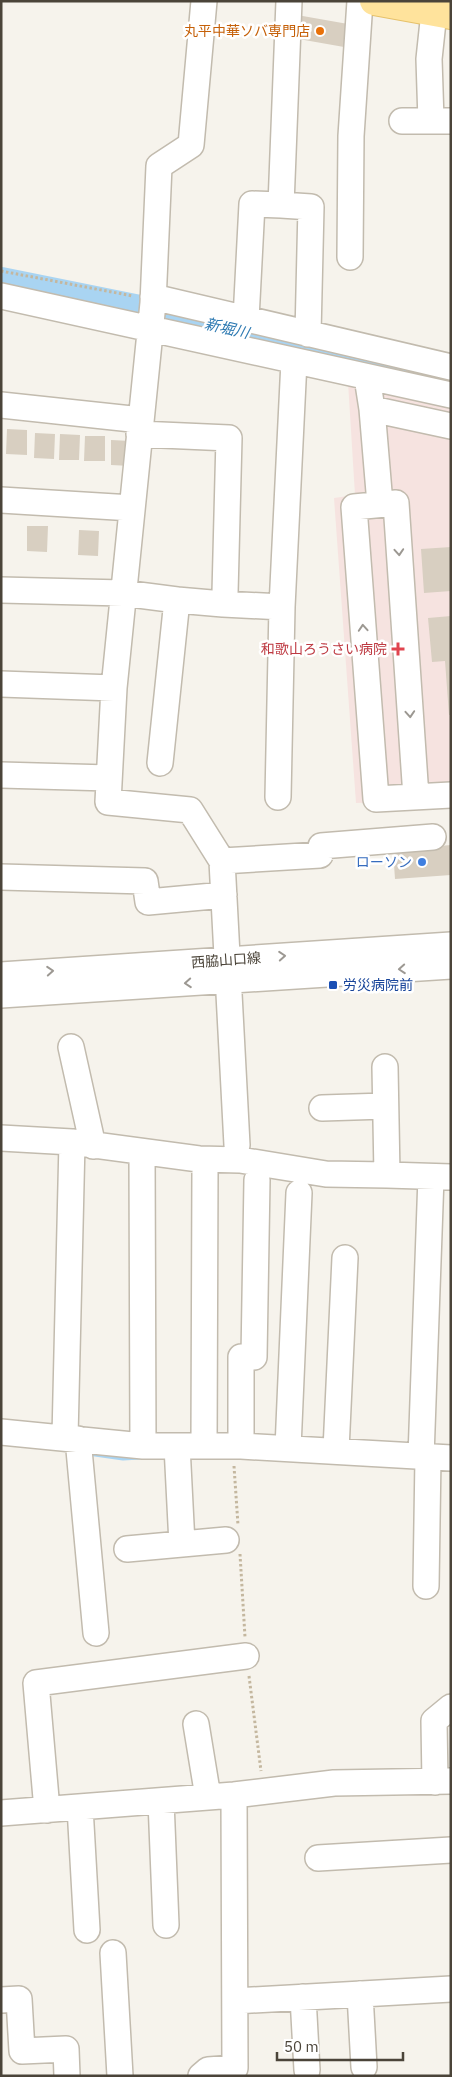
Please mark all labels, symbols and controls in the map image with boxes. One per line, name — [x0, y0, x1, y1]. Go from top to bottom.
place label: 丸平中華ソバ専門店 — [184, 22, 310, 40]
marker: 丸平中華ソバ専門店 — [314, 25, 326, 37]
water label: 新堀川 — [203, 314, 253, 343]
one-way arrow — [393, 548, 404, 556]
one-way arrow — [358, 624, 369, 632]
place label: 和歌山ろうさい病院 — [261, 640, 387, 658]
marker: 和歌山ろうさい病院 — [391, 642, 405, 656]
one-way arrow — [405, 710, 416, 718]
place label: ローソン — [356, 853, 412, 871]
marker: ローソン — [416, 856, 428, 868]
street label: 西脇山口線 — [190, 949, 262, 971]
one-way arrow — [278, 951, 286, 962]
one-way arrow — [398, 963, 406, 974]
one-way arrow — [46, 966, 54, 977]
place label: 労災病院前 — [343, 976, 413, 994]
one-way arrow — [183, 978, 191, 989]
marker: 労災病院前 — [327, 979, 339, 991]
scale bar — [277, 2030, 403, 2062]
text: 50 m — [284, 2037, 319, 2056]

